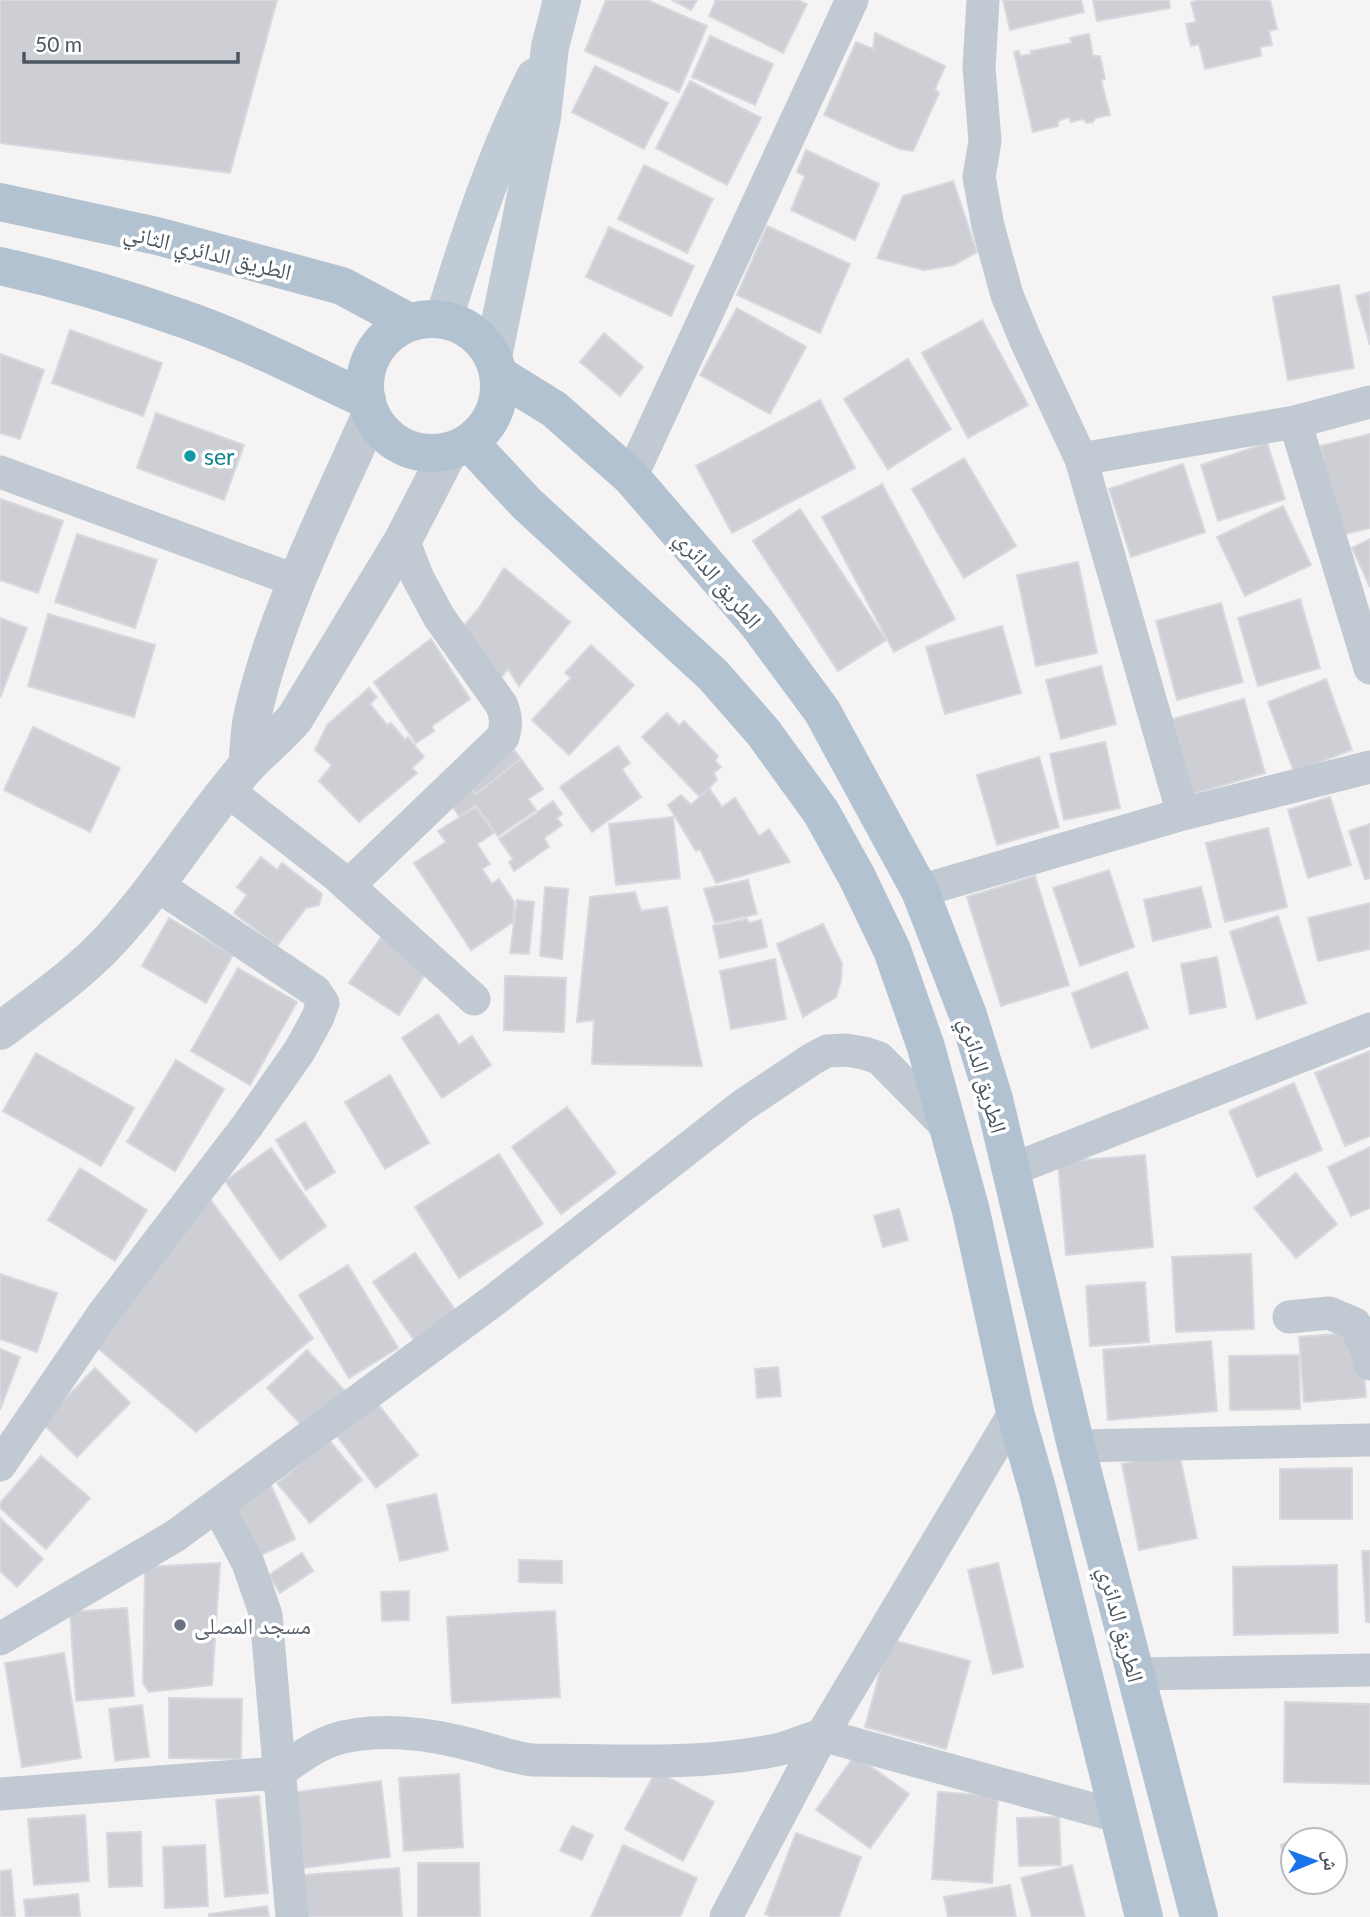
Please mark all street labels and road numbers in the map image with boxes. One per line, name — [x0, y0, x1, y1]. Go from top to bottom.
street label: الطريق الدائري الثاني — [120, 217, 295, 291]
street label: الطريق الدائري — [665, 524, 768, 637]
street label: الطريق الدائري — [948, 1014, 1014, 1138]
street label: الطريق الدائري — [1087, 1563, 1151, 1687]

